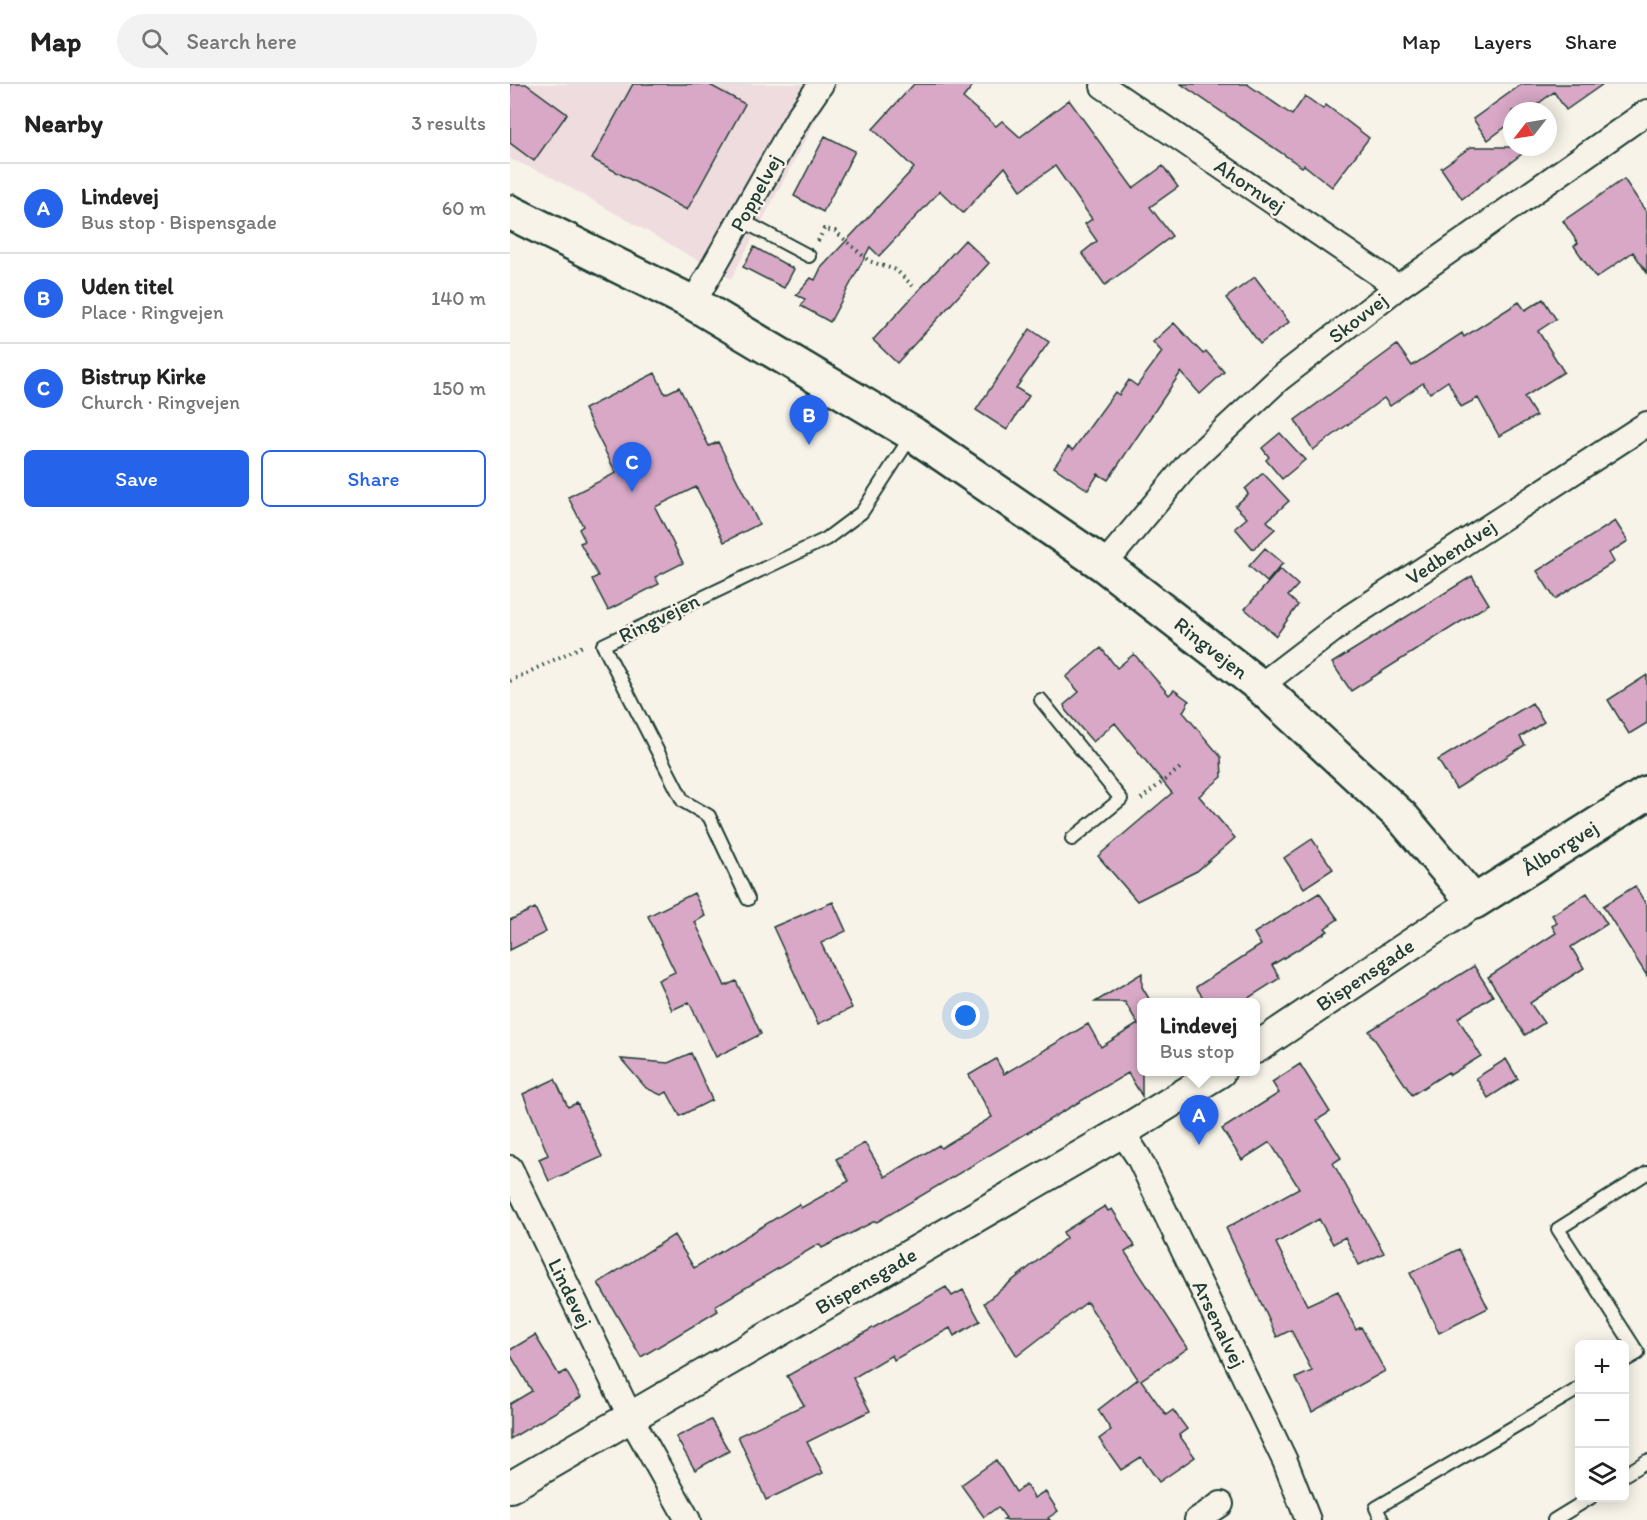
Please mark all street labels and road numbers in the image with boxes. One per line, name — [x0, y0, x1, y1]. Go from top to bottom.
street label: Poppelvej — [724, 150, 787, 236]
street label: Ahornvej — [1210, 153, 1291, 218]
street label: Skovvej — [1323, 287, 1392, 348]
street label: Vedbendvej — [1401, 513, 1501, 590]
street label: Ringvejen — [614, 587, 703, 648]
street label: Ringvejen — [1169, 611, 1253, 684]
street label: Ålborgvej — [1517, 814, 1602, 881]
street label: Bispensgade — [1311, 933, 1418, 1017]
street label: Bispensgade — [811, 1242, 921, 1320]
street label: Lindevej — [543, 1254, 598, 1332]
street label: Arsenalvej — [1188, 1276, 1251, 1372]

